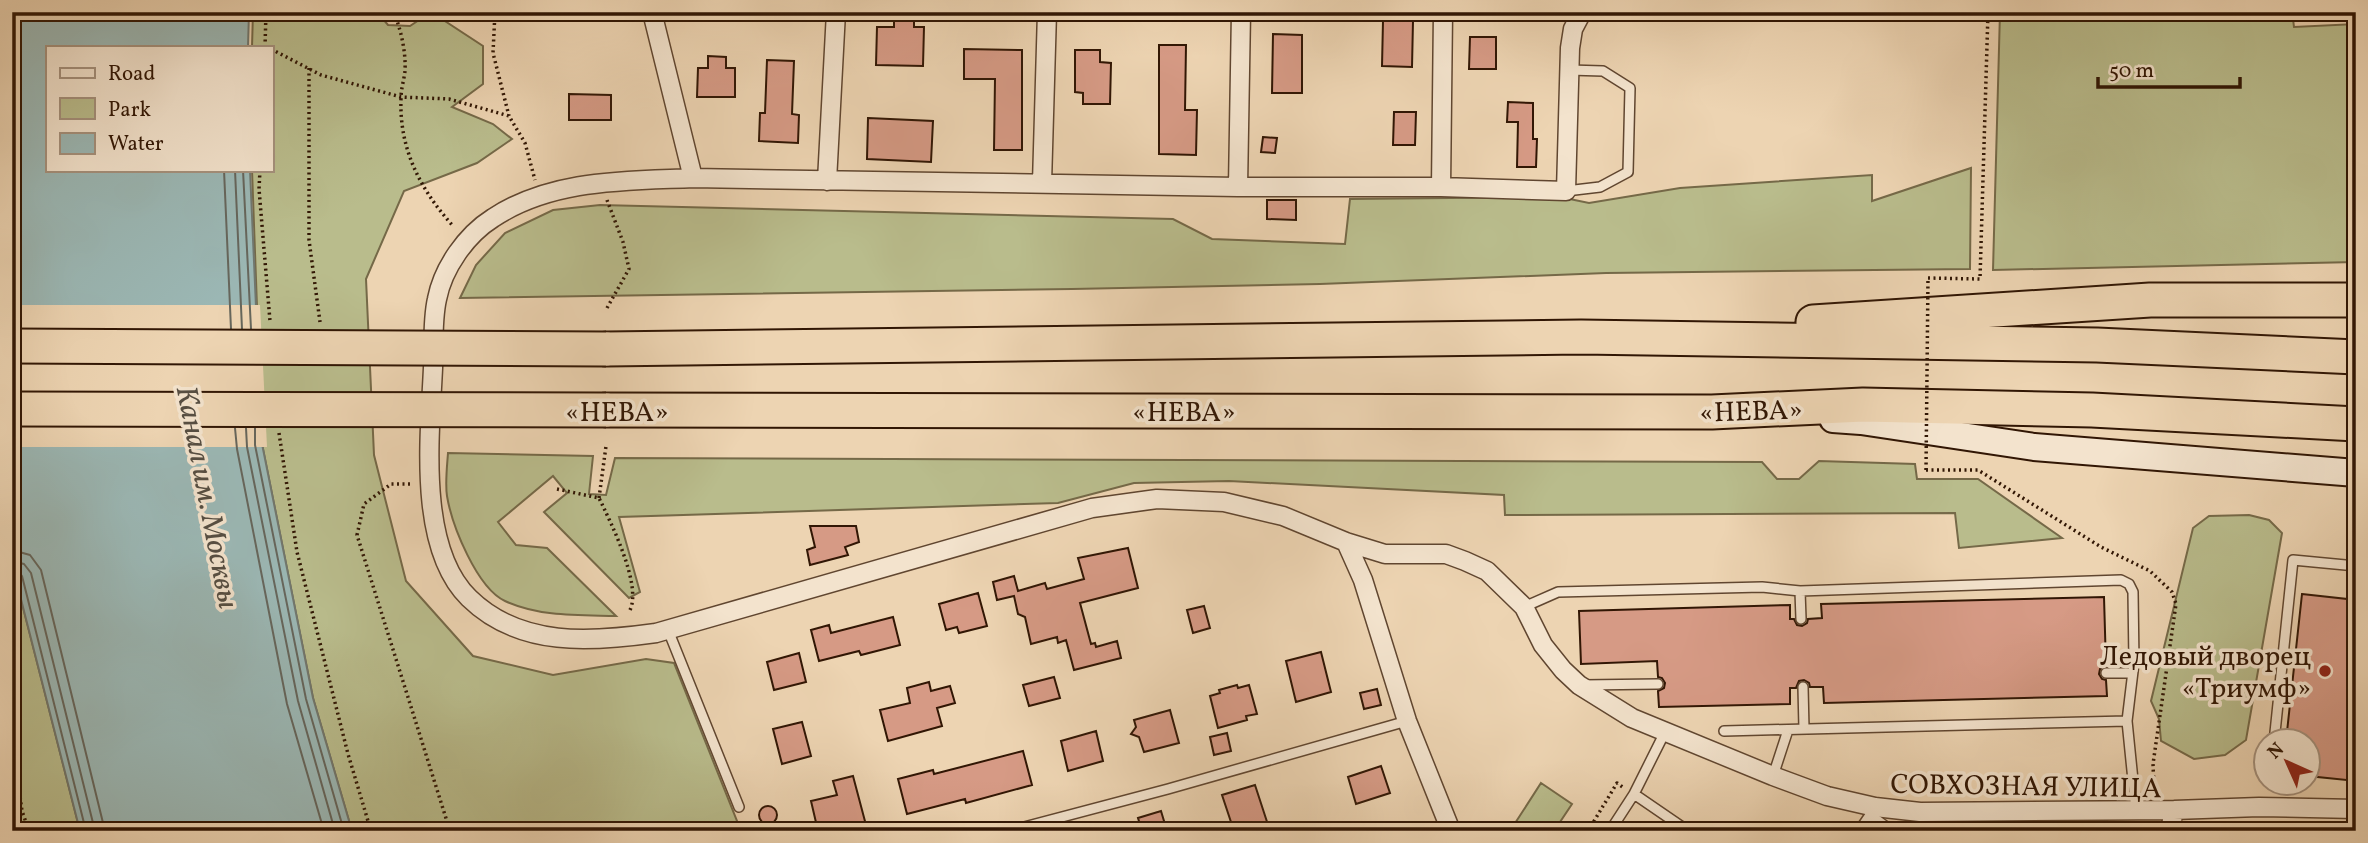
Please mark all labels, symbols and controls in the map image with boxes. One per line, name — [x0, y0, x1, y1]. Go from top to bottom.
legend — [46, 46, 273, 172]
scale bar — [2098, 46, 2240, 90]
text: 50 m — [2109, 57, 2154, 86]
text: Road — [108, 60, 155, 89]
text: Park — [108, 96, 151, 125]
text: Water — [108, 130, 164, 159]
water label: Канал им. Москвы — [164, 382, 248, 613]
street label: «НЕВА» — [1699, 391, 1803, 434]
street label: «НЕВА» — [565, 394, 669, 433]
street label: «НЕВА» — [1132, 394, 1236, 433]
place label: Ледовый дворец «Триумф» — [2100, 638, 2311, 709]
marker: Ледовый дворец «Триумф» — [2317, 663, 2333, 679]
north arrow — [2252, 728, 2322, 798]
text: N — [2262, 737, 2291, 765]
street label: СОВХОЗНАЯ УЛИЦА — [1890, 766, 2162, 809]

